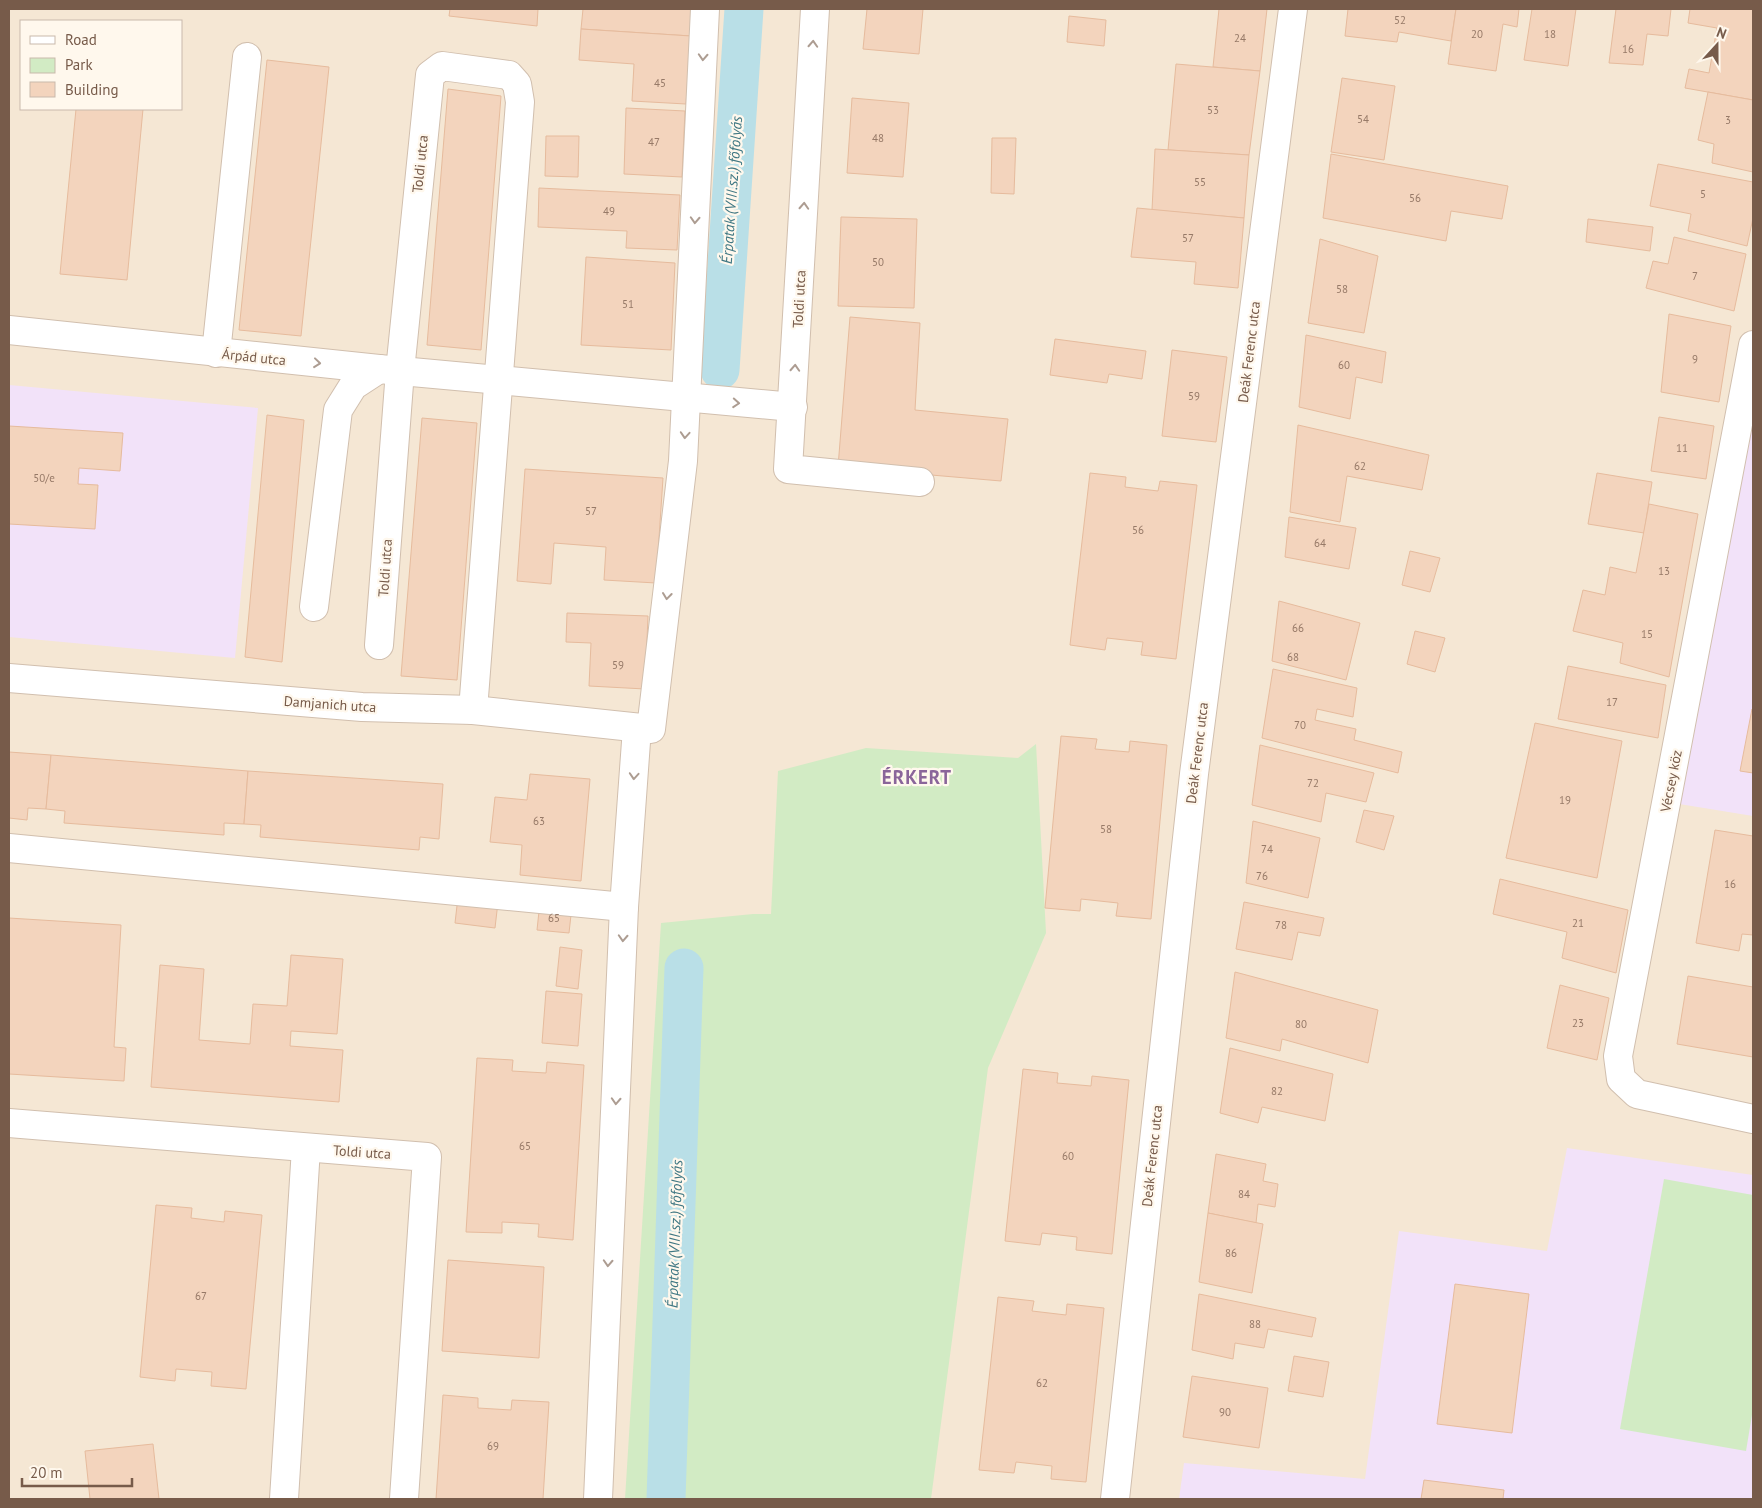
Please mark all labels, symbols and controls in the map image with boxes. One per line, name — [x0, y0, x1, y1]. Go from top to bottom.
house number: 52 — [1394, 13, 1406, 27]
legend — [20, 20, 182, 110]
north arrow — [1692, 20, 1742, 70]
text: N — [1714, 23, 1729, 43]
house number: 20 — [1471, 27, 1483, 41]
house number: 18 — [1544, 27, 1556, 41]
text: Road — [65, 30, 97, 49]
house number: 24 — [1234, 31, 1246, 45]
one-way arrow — [808, 39, 819, 47]
house number: 16 — [1622, 42, 1634, 56]
one-way arrow — [697, 54, 708, 62]
text: Park — [65, 55, 93, 74]
house number: 45 — [654, 76, 666, 90]
text: Building — [65, 80, 119, 99]
house number: 53 — [1207, 103, 1219, 117]
house number: 54 — [1357, 112, 1369, 126]
house number: 3 — [1725, 113, 1731, 127]
water label: Érpatak (VIII.sz.) főfolyás — [717, 115, 746, 265]
house number: 48 — [872, 131, 884, 145]
street label: Toldi utca — [408, 134, 432, 194]
house number: 47 — [648, 135, 660, 149]
house number: 55 — [1194, 175, 1206, 189]
house number: 5 — [1700, 187, 1706, 201]
house number: 56 — [1409, 191, 1421, 205]
one-way arrow — [798, 202, 809, 210]
house number: 49 — [603, 204, 615, 218]
one-way arrow — [690, 216, 701, 224]
house number: 57 — [1182, 231, 1194, 245]
house number: 50 — [872, 255, 884, 269]
house number: 7 — [1692, 269, 1698, 283]
street label: Toldi utca — [788, 270, 810, 328]
house number: 58 — [1336, 282, 1348, 296]
house number: 51 — [622, 297, 634, 311]
street label: Deák Ferenc utca — [1234, 300, 1264, 404]
street label: Árpád utca — [221, 345, 287, 369]
house number: 9 — [1692, 352, 1698, 366]
one-way arrow — [313, 357, 321, 368]
house number: 60 — [1338, 358, 1350, 372]
one-way arrow — [789, 364, 800, 372]
house number: 59 — [1188, 389, 1200, 403]
one-way arrow — [732, 397, 740, 408]
one-way arrow — [679, 431, 690, 439]
house number: 11 — [1676, 441, 1688, 455]
house number: 62 — [1354, 459, 1366, 473]
house number: 50/e — [33, 471, 55, 485]
house number: 57 — [585, 504, 597, 518]
house number: 56 — [1132, 523, 1144, 537]
house number: 64 — [1314, 536, 1326, 550]
street label: Toldi utca — [374, 538, 396, 598]
house number: 13 — [1658, 564, 1670, 578]
one-way arrow — [662, 592, 673, 600]
house number: 66 — [1292, 621, 1304, 635]
house number: 15 — [1641, 627, 1653, 641]
house number: 68 — [1287, 650, 1299, 664]
house number: 59 — [612, 658, 624, 672]
street label: Damjanich utca — [283, 692, 377, 716]
house number: 17 — [1606, 695, 1618, 709]
street label: Deák Ferenc utca — [1182, 701, 1212, 805]
house number: 70 — [1294, 718, 1306, 732]
street label: Vécsey köz — [1656, 748, 1686, 815]
district label: ÉRKERT — [882, 765, 952, 789]
one-way arrow — [628, 772, 639, 780]
house number: 72 — [1307, 776, 1319, 790]
house number: 19 — [1559, 793, 1571, 807]
house number: 63 — [533, 814, 545, 828]
house number: 58 — [1100, 822, 1112, 836]
house number: 74 — [1261, 842, 1273, 856]
house number: 76 — [1256, 869, 1268, 883]
house number: 16 — [1724, 877, 1736, 891]
house number: 65 — [548, 911, 560, 925]
house number: 21 — [1572, 916, 1584, 930]
house number: 78 — [1275, 918, 1287, 932]
one-way arrow — [617, 935, 628, 943]
house number: 23 — [1572, 1016, 1584, 1030]
house number: 80 — [1295, 1017, 1307, 1031]
house number: 82 — [1271, 1084, 1283, 1098]
one-way arrow — [610, 1097, 621, 1105]
street label: Deák Ferenc utca — [1138, 1104, 1166, 1208]
house number: 65 — [519, 1139, 531, 1153]
street label: Toldi utca — [332, 1141, 392, 1163]
house number: 60 — [1062, 1149, 1074, 1163]
water label: Érpatak (VIII.sz.) főfolyás — [662, 1160, 687, 1308]
house number: 84 — [1238, 1187, 1250, 1201]
house number: 86 — [1225, 1246, 1237, 1260]
one-way arrow — [603, 1259, 614, 1267]
house number: 67 — [195, 1289, 207, 1303]
house number: 88 — [1249, 1317, 1261, 1331]
house number: 62 — [1036, 1376, 1048, 1390]
house number: 90 — [1219, 1405, 1231, 1419]
house number: 69 — [487, 1439, 499, 1453]
scale bar — [22, 1456, 132, 1488]
text: 20 m — [30, 1463, 63, 1482]

